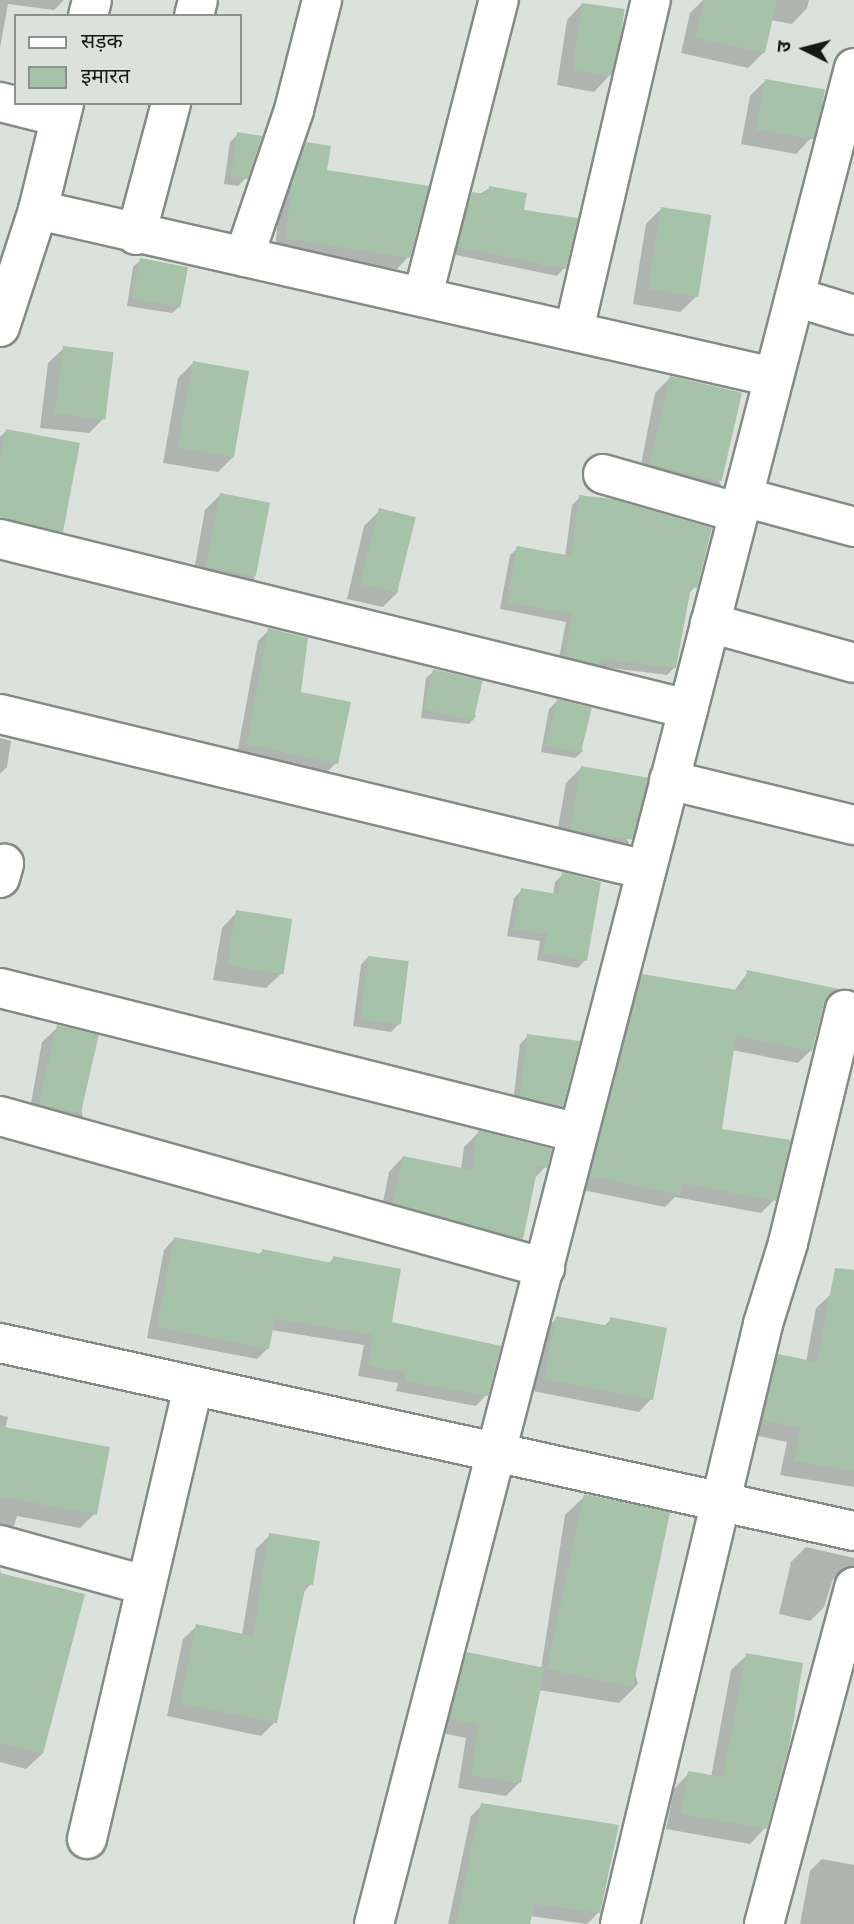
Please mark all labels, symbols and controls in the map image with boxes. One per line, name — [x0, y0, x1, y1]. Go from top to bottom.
legend — [14, 14, 242, 105]
north arrow — [770, 14, 840, 84]
text: सड़क — [81, 28, 123, 53]
text: उ — [772, 40, 796, 53]
text: इमारत — [81, 63, 130, 88]

